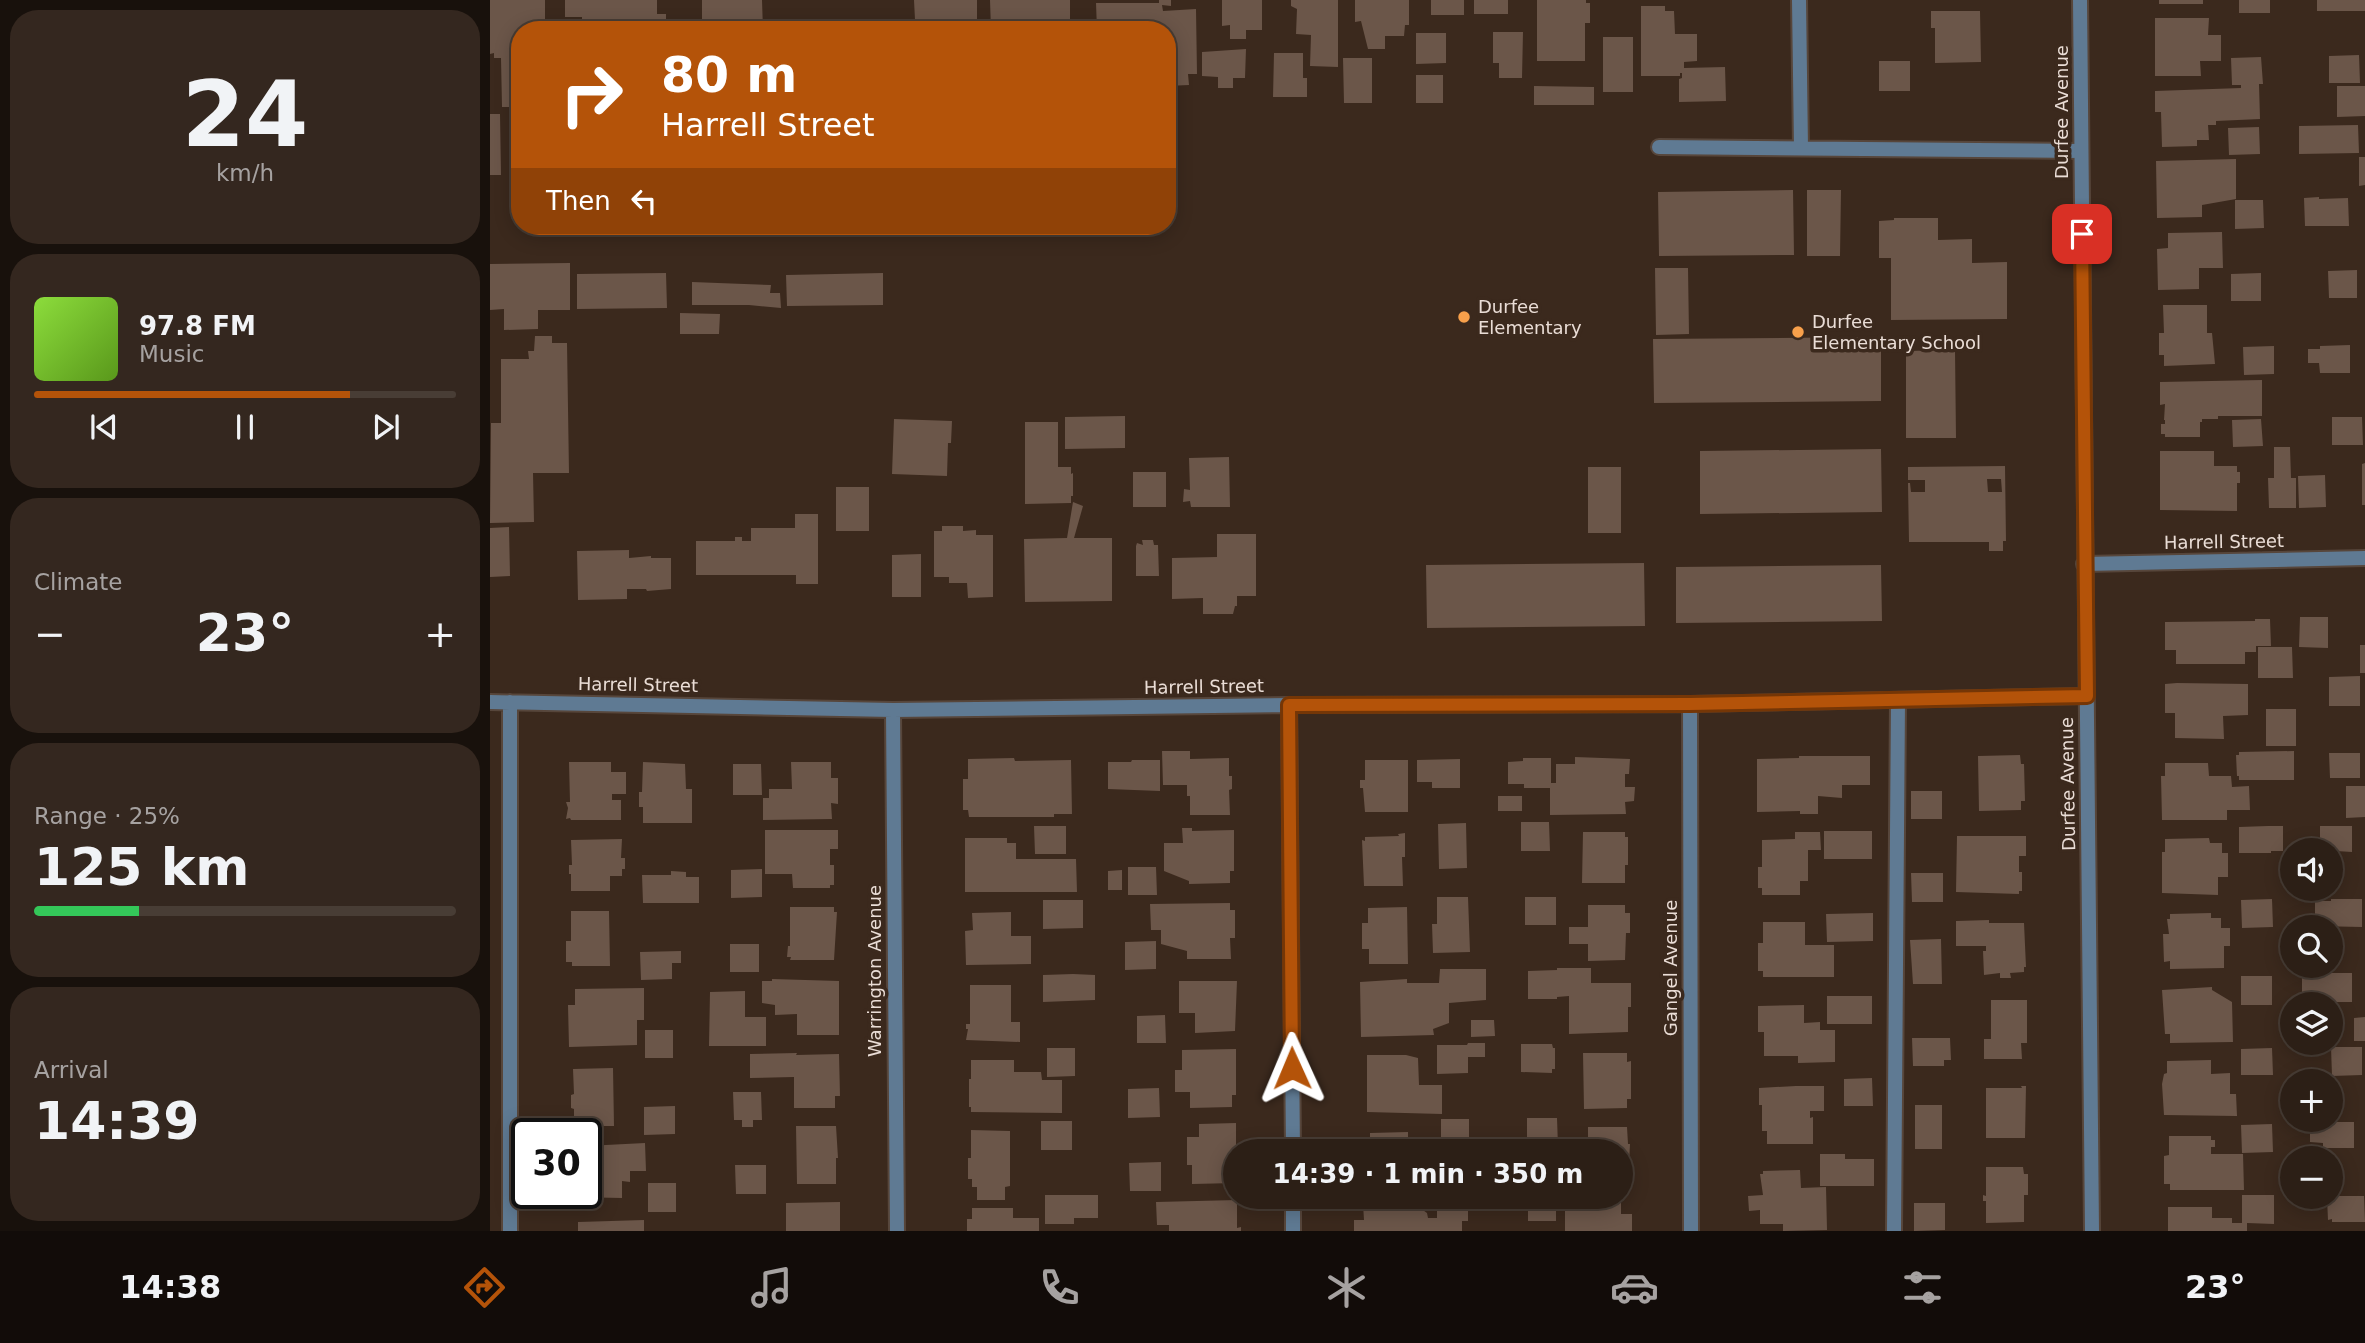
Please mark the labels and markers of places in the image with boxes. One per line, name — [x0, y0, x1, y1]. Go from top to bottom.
pin — [2052, 204, 2112, 264]
place label: Durfee Elementary — [1478, 296, 1582, 338]
marker: Durfee Elementary — [1456, 309, 1472, 325]
place label: Durfee Elementary School — [1812, 311, 1981, 353]
marker: Durfee Elementary School — [1790, 324, 1806, 340]

